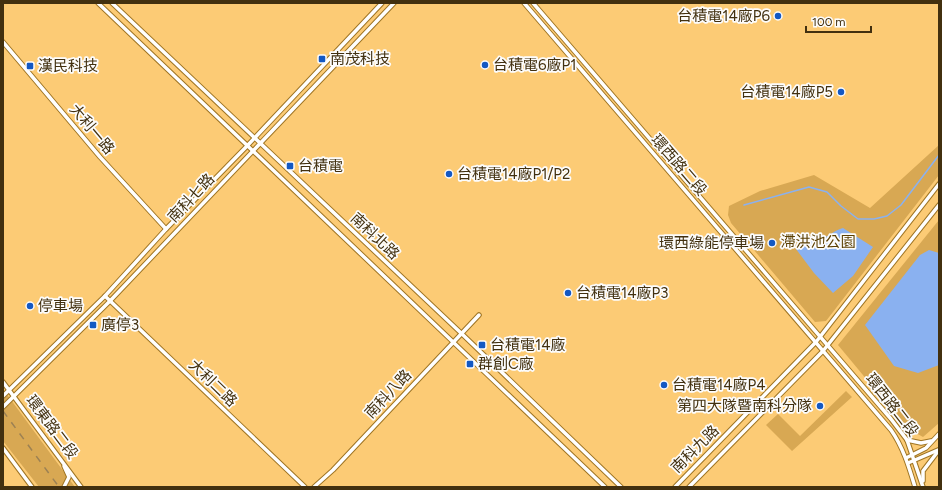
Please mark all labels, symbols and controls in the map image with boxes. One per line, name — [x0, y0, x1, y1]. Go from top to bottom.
place label: 台積電14廠P6 — [677, 7, 771, 25]
scale bar — [806, 8, 871, 34]
marker: 台積電14廠P6 — [773, 11, 783, 21]
text: 100 m — [812, 15, 846, 29]
place label: 南茂科技 — [330, 50, 390, 68]
marker: 南茂科技 — [317, 54, 327, 64]
place label: 台積電6廠P1 — [493, 56, 576, 74]
place label: 漢民科技 — [38, 57, 98, 75]
marker: 台積電6廠P1 — [480, 60, 490, 70]
marker: 漢民科技 — [25, 61, 35, 71]
place label: 台積電14廠P5 — [740, 83, 833, 101]
marker: 台積電14廠P5 — [836, 87, 846, 97]
street label: 大利一路 — [66, 100, 118, 158]
street label: 環西路二段 — [648, 131, 710, 199]
place label: 台積電 — [298, 157, 343, 175]
marker: 台積電 — [285, 161, 295, 171]
place label: 台積電14廠P1/P2 — [457, 165, 570, 183]
marker: 台積電14廠P1/P2 — [444, 169, 454, 179]
street label: 南科七路 — [164, 170, 218, 226]
street label: 南科北路 — [347, 209, 403, 263]
park label: 滯洪池公園 — [780, 233, 856, 251]
place label: 環西綠能停車場 — [659, 234, 764, 252]
marker: 環西綠能停車場 — [767, 238, 777, 248]
place label: 台積電14廠P3 — [576, 284, 668, 302]
marker: 台積電14廠P3 — [563, 288, 573, 298]
place label: 停車場 — [38, 297, 83, 315]
marker: 停車場 — [25, 301, 35, 311]
place label: 廣停3 — [101, 316, 139, 334]
marker: 廣停3 — [88, 320, 98, 330]
place label: 台積電14廠 — [490, 336, 566, 354]
marker: 台積電14廠 — [477, 340, 487, 350]
place label: 群創C廠 — [478, 355, 534, 373]
street label: 大利二路 — [185, 356, 241, 410]
marker: 群創C廠 — [465, 359, 475, 369]
street label: 南科八路 — [361, 366, 415, 422]
street label: 環西路二段 — [862, 370, 922, 440]
place label: 台積電14廠P4 — [672, 376, 766, 394]
marker: 台積電14廠P4 — [659, 380, 669, 390]
street label: 環東路二段 — [22, 392, 82, 462]
place label: 第四大隊暨南科分隊 — [677, 397, 812, 415]
marker: 第四大隊暨南科分隊 — [815, 401, 825, 411]
street label: 南科九路 — [667, 421, 723, 477]

